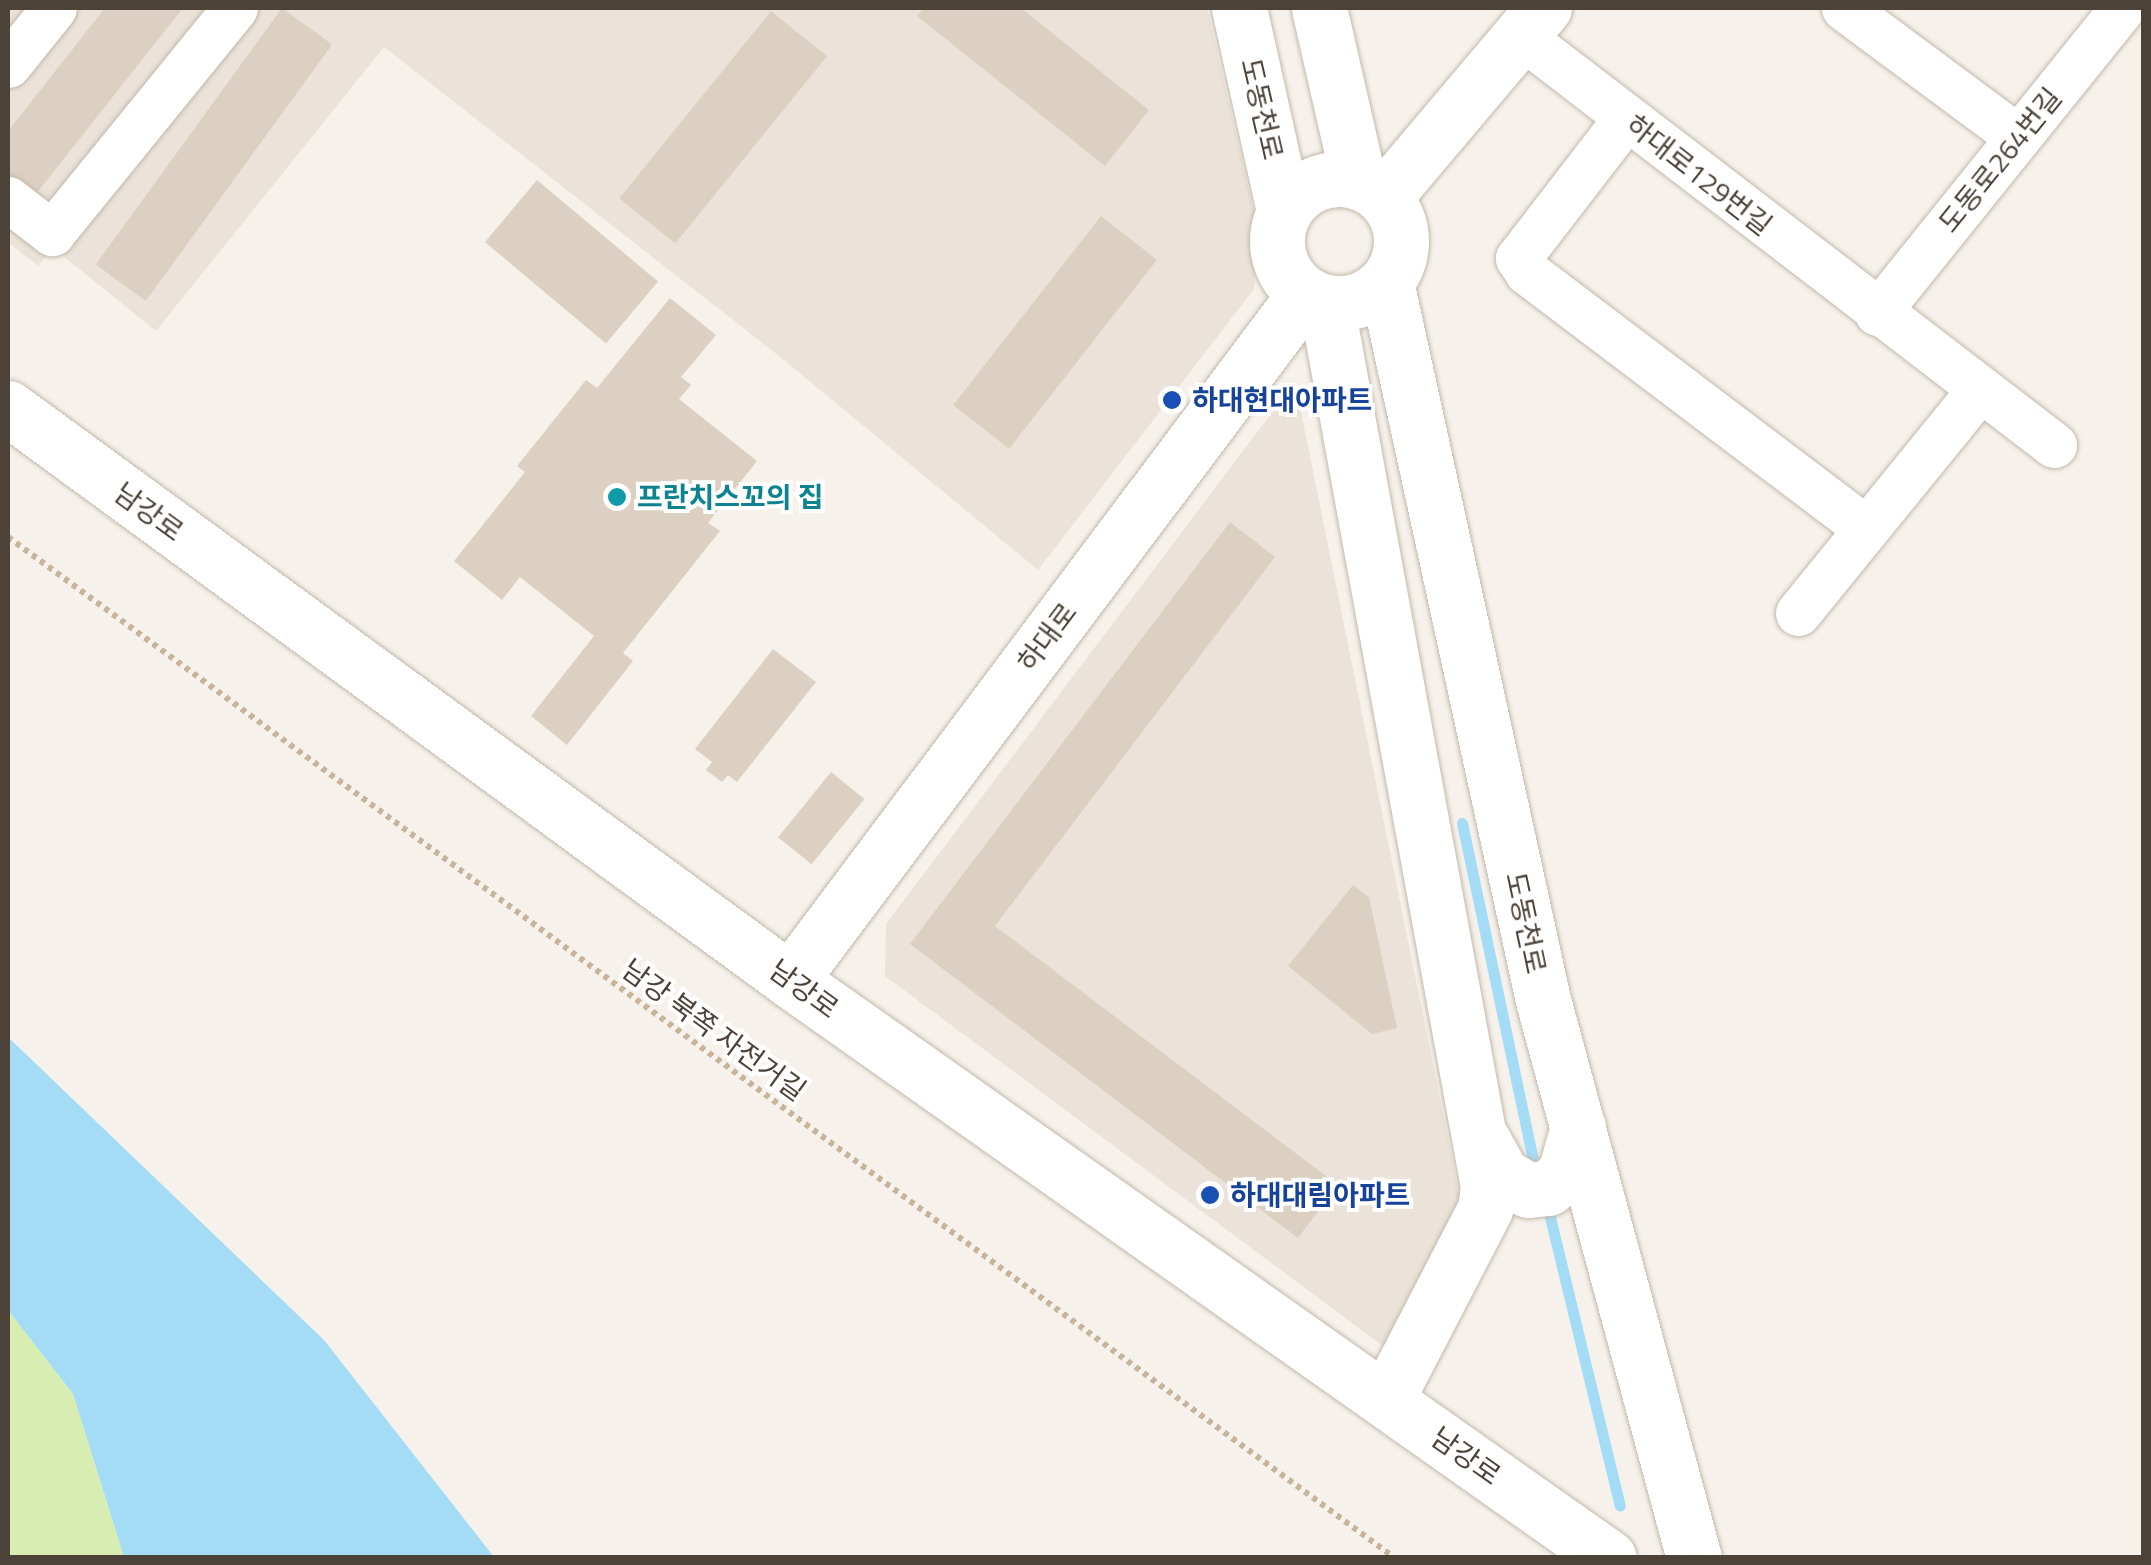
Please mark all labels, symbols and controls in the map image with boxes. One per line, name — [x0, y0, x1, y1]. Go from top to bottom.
street label: 도동천로 — [1234, 55, 1290, 163]
street label: 도동로264번길 — [1932, 81, 2068, 239]
street label: 하대로129번길 — [1619, 108, 1779, 242]
place label: 하대현대아파트 — [1192, 383, 1372, 417]
marker: 하대현대아파트 — [1161, 389, 1183, 411]
street label: 남강로 — [108, 476, 190, 548]
place label: 프란치스꼬의 집 — [637, 480, 823, 514]
marker: 프란치스꼬의 집 — [606, 486, 628, 508]
street label: 하대로 — [1010, 596, 1084, 678]
street label: 도동천로 — [1499, 869, 1553, 977]
street label: 남강 북쪽 자전거길 — [616, 952, 812, 1108]
street label: 남강로 — [763, 953, 845, 1025]
place label: 하대대림아파트 — [1230, 1178, 1410, 1212]
marker: 하대대림아파트 — [1199, 1184, 1221, 1206]
street label: 남강로 — [1425, 1420, 1507, 1492]

